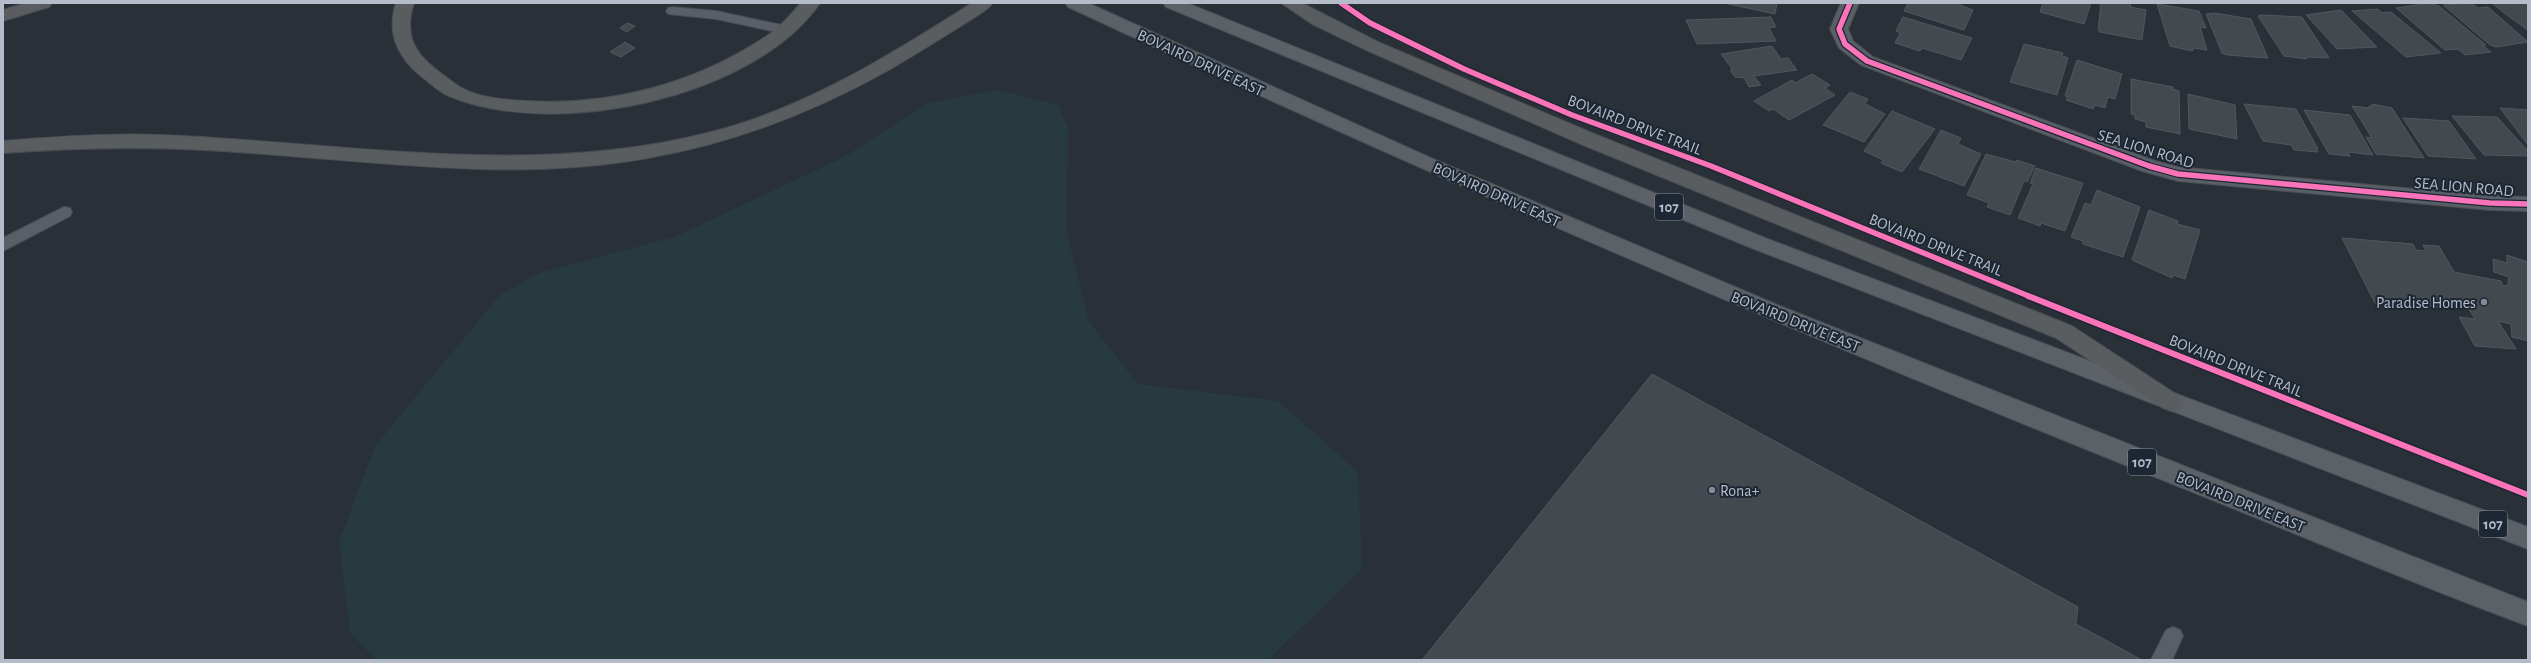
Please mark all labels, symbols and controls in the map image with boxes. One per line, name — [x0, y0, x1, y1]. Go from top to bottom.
street label: BOVAIRD DRIVE EAST — [1135, 27, 1266, 99]
street label: BOVAIRD DRIVE TRAIL — [1565, 92, 1704, 158]
street label: SEA LION ROAD — [2096, 127, 2196, 171]
street label: BOVAIRD DRIVE EAST — [1431, 160, 1563, 230]
street label: SEA LION ROAD — [2414, 175, 2514, 199]
road number: 107 — [1655, 194, 1683, 220]
street label: BOVAIRD DRIVE TRAIL — [1867, 211, 2005, 279]
street label: BOVAIRD DRIVE EAST — [1729, 289, 1862, 355]
place label: Paradise Homes — [2376, 295, 2476, 311]
marker: Paradise Homes — [2479, 297, 2489, 307]
street label: BOVAIRD DRIVE TRAIL — [2167, 332, 2305, 400]
road number: 107 — [2128, 449, 2156, 475]
street label: BOVAIRD DRIVE EAST — [2174, 469, 2307, 535]
place label: Rona+ — [1720, 483, 1760, 499]
marker: Rona+ — [1707, 485, 1717, 495]
road number: 107 — [2479, 511, 2507, 537]

